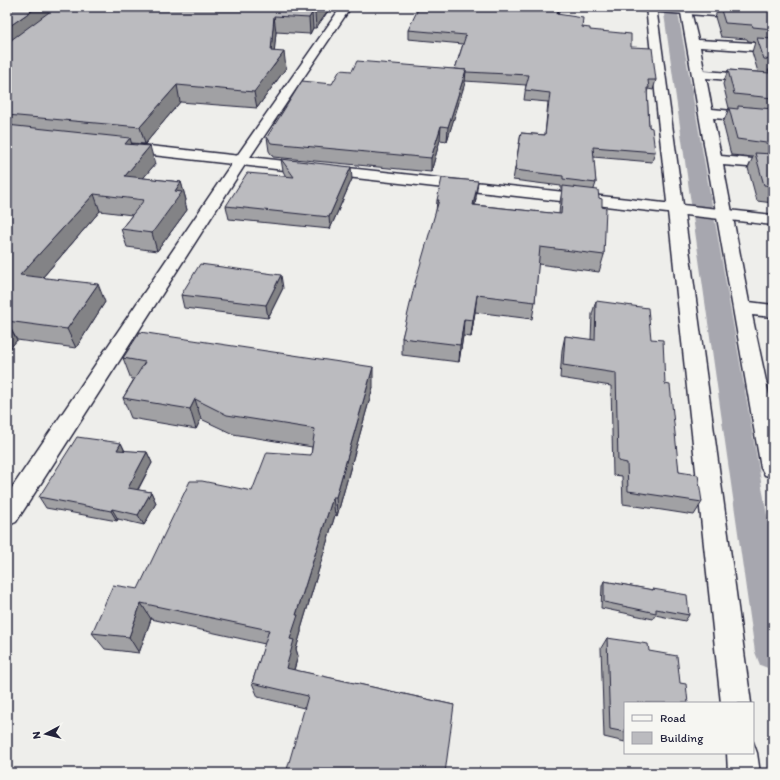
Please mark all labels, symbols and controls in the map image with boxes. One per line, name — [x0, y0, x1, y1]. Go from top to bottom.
legend — [624, 702, 754, 754]
text: Road — [660, 711, 686, 725]
north arrow — [26, 714, 66, 754]
text: N — [30, 731, 43, 740]
text: Building — [660, 731, 704, 745]

